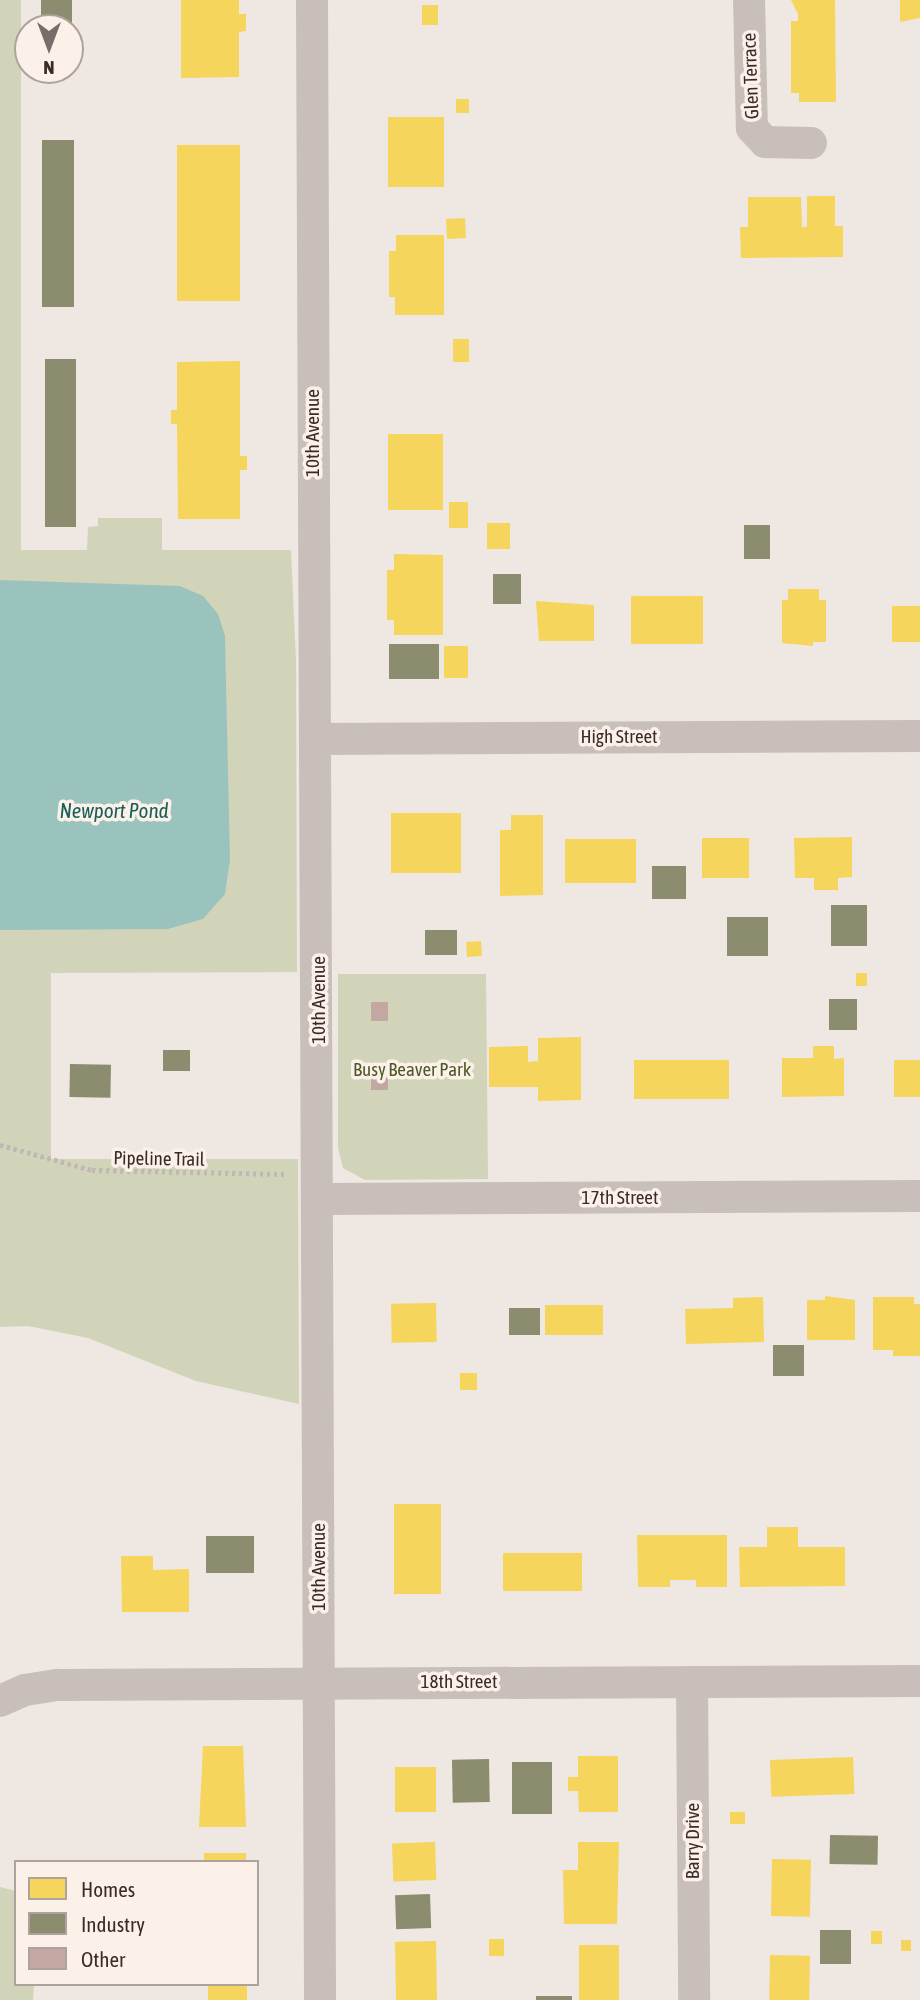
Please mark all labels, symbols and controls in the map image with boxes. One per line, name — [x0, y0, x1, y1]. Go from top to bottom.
north arrow — [14, 14, 84, 84]
street label: Glen Terrace — [738, 32, 764, 120]
text: N — [43, 57, 55, 79]
street label: 10th Avenue — [302, 389, 324, 477]
street label: High Street — [580, 726, 658, 748]
water label: Newport Pond — [59, 797, 169, 823]
street label: 10th Avenue — [308, 956, 330, 1044]
park label: Busy Beaver Park — [353, 1059, 471, 1081]
street label: Pipeline Trail — [113, 1147, 205, 1171]
street label: 17th Street — [582, 1187, 658, 1209]
street label: 10th Avenue — [308, 1523, 330, 1611]
street label: 18th Street — [421, 1671, 497, 1693]
street label: Barry Drive — [682, 1803, 704, 1879]
legend — [14, 1860, 259, 1986]
text: Homes — [81, 1877, 135, 1901]
text: Industry — [81, 1912, 145, 1936]
text: Other — [81, 1947, 125, 1971]

